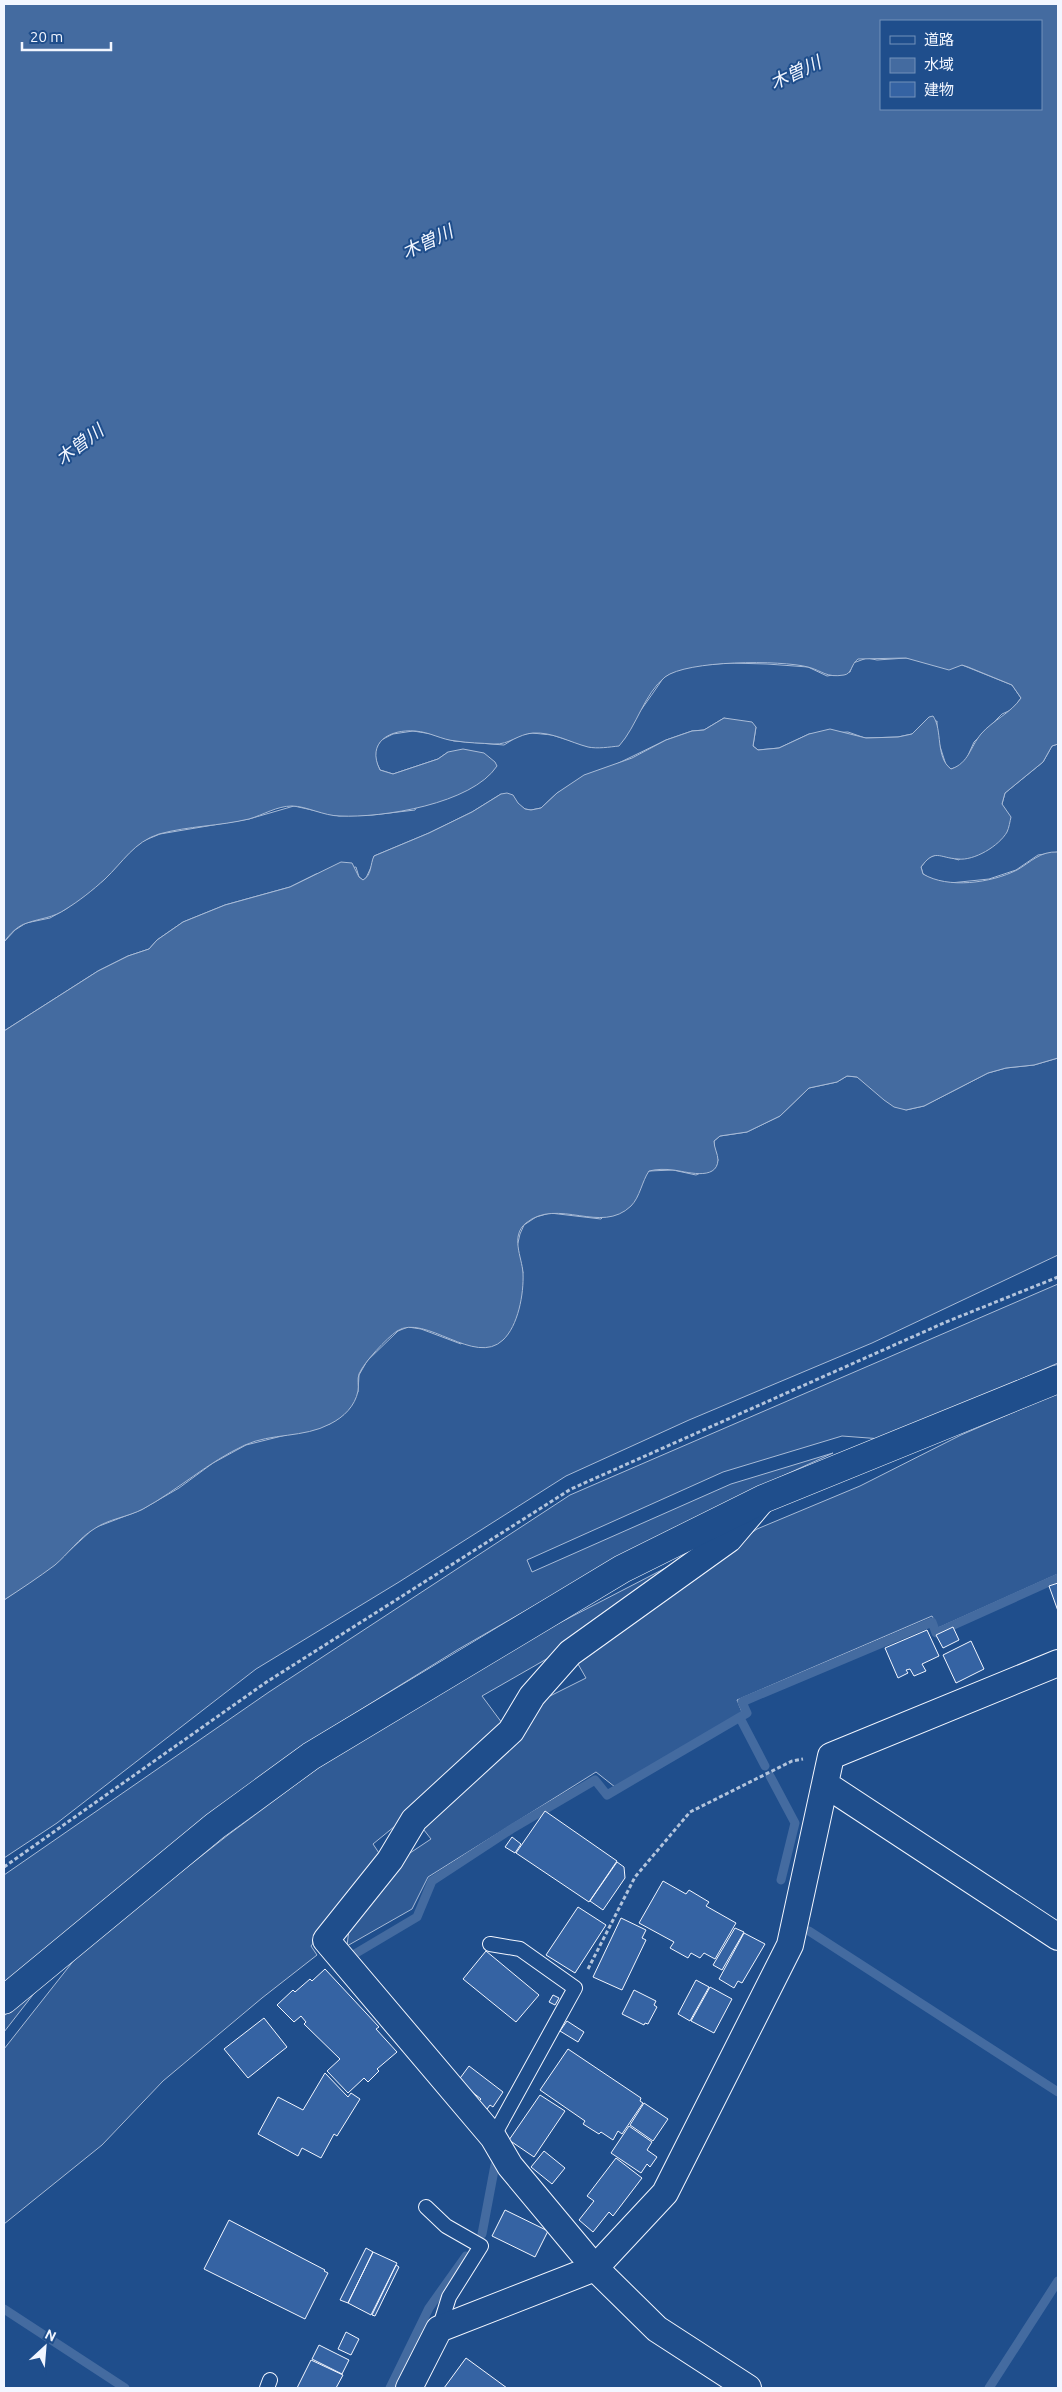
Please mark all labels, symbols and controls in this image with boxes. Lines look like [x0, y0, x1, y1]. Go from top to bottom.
scale bar [22, 20, 111, 52]
legend [880, 20, 1042, 110]
text: 20 m [30, 28, 63, 45]
text: 道路 [924, 31, 954, 48]
water label: 木曽川 [766, 51, 826, 92]
text: 水域 [924, 56, 954, 73]
text: 建物 [924, 81, 954, 98]
water label: 木曽川 [398, 220, 458, 261]
water label: 木曽川 [51, 419, 108, 468]
north arrow [20, 2322, 70, 2372]
text: N [42, 2326, 59, 2345]

